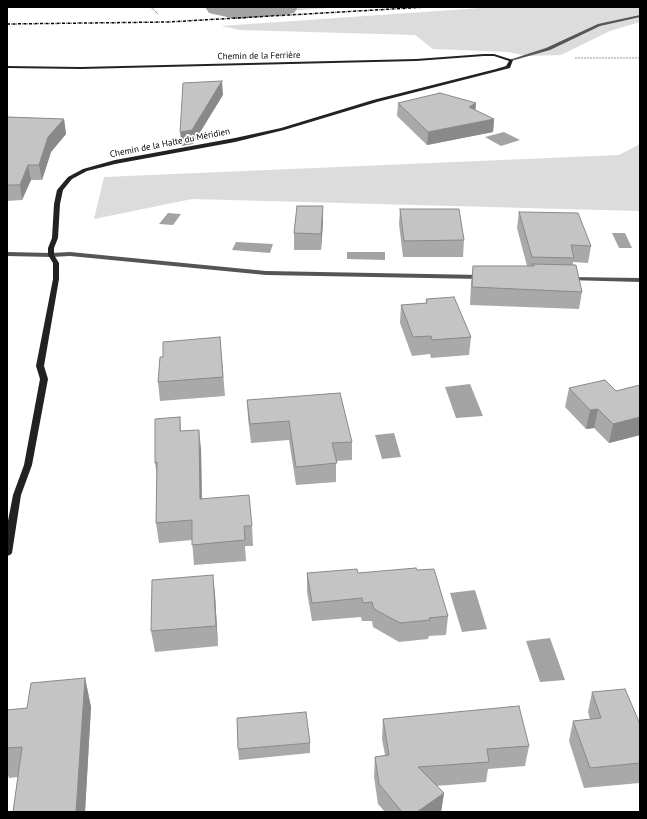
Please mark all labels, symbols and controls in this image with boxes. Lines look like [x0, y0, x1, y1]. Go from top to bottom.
street label: Chemin de la Ferrière [217, 50, 301, 62]
street label: Chemin de la Halte du Méridien [109, 126, 231, 160]

